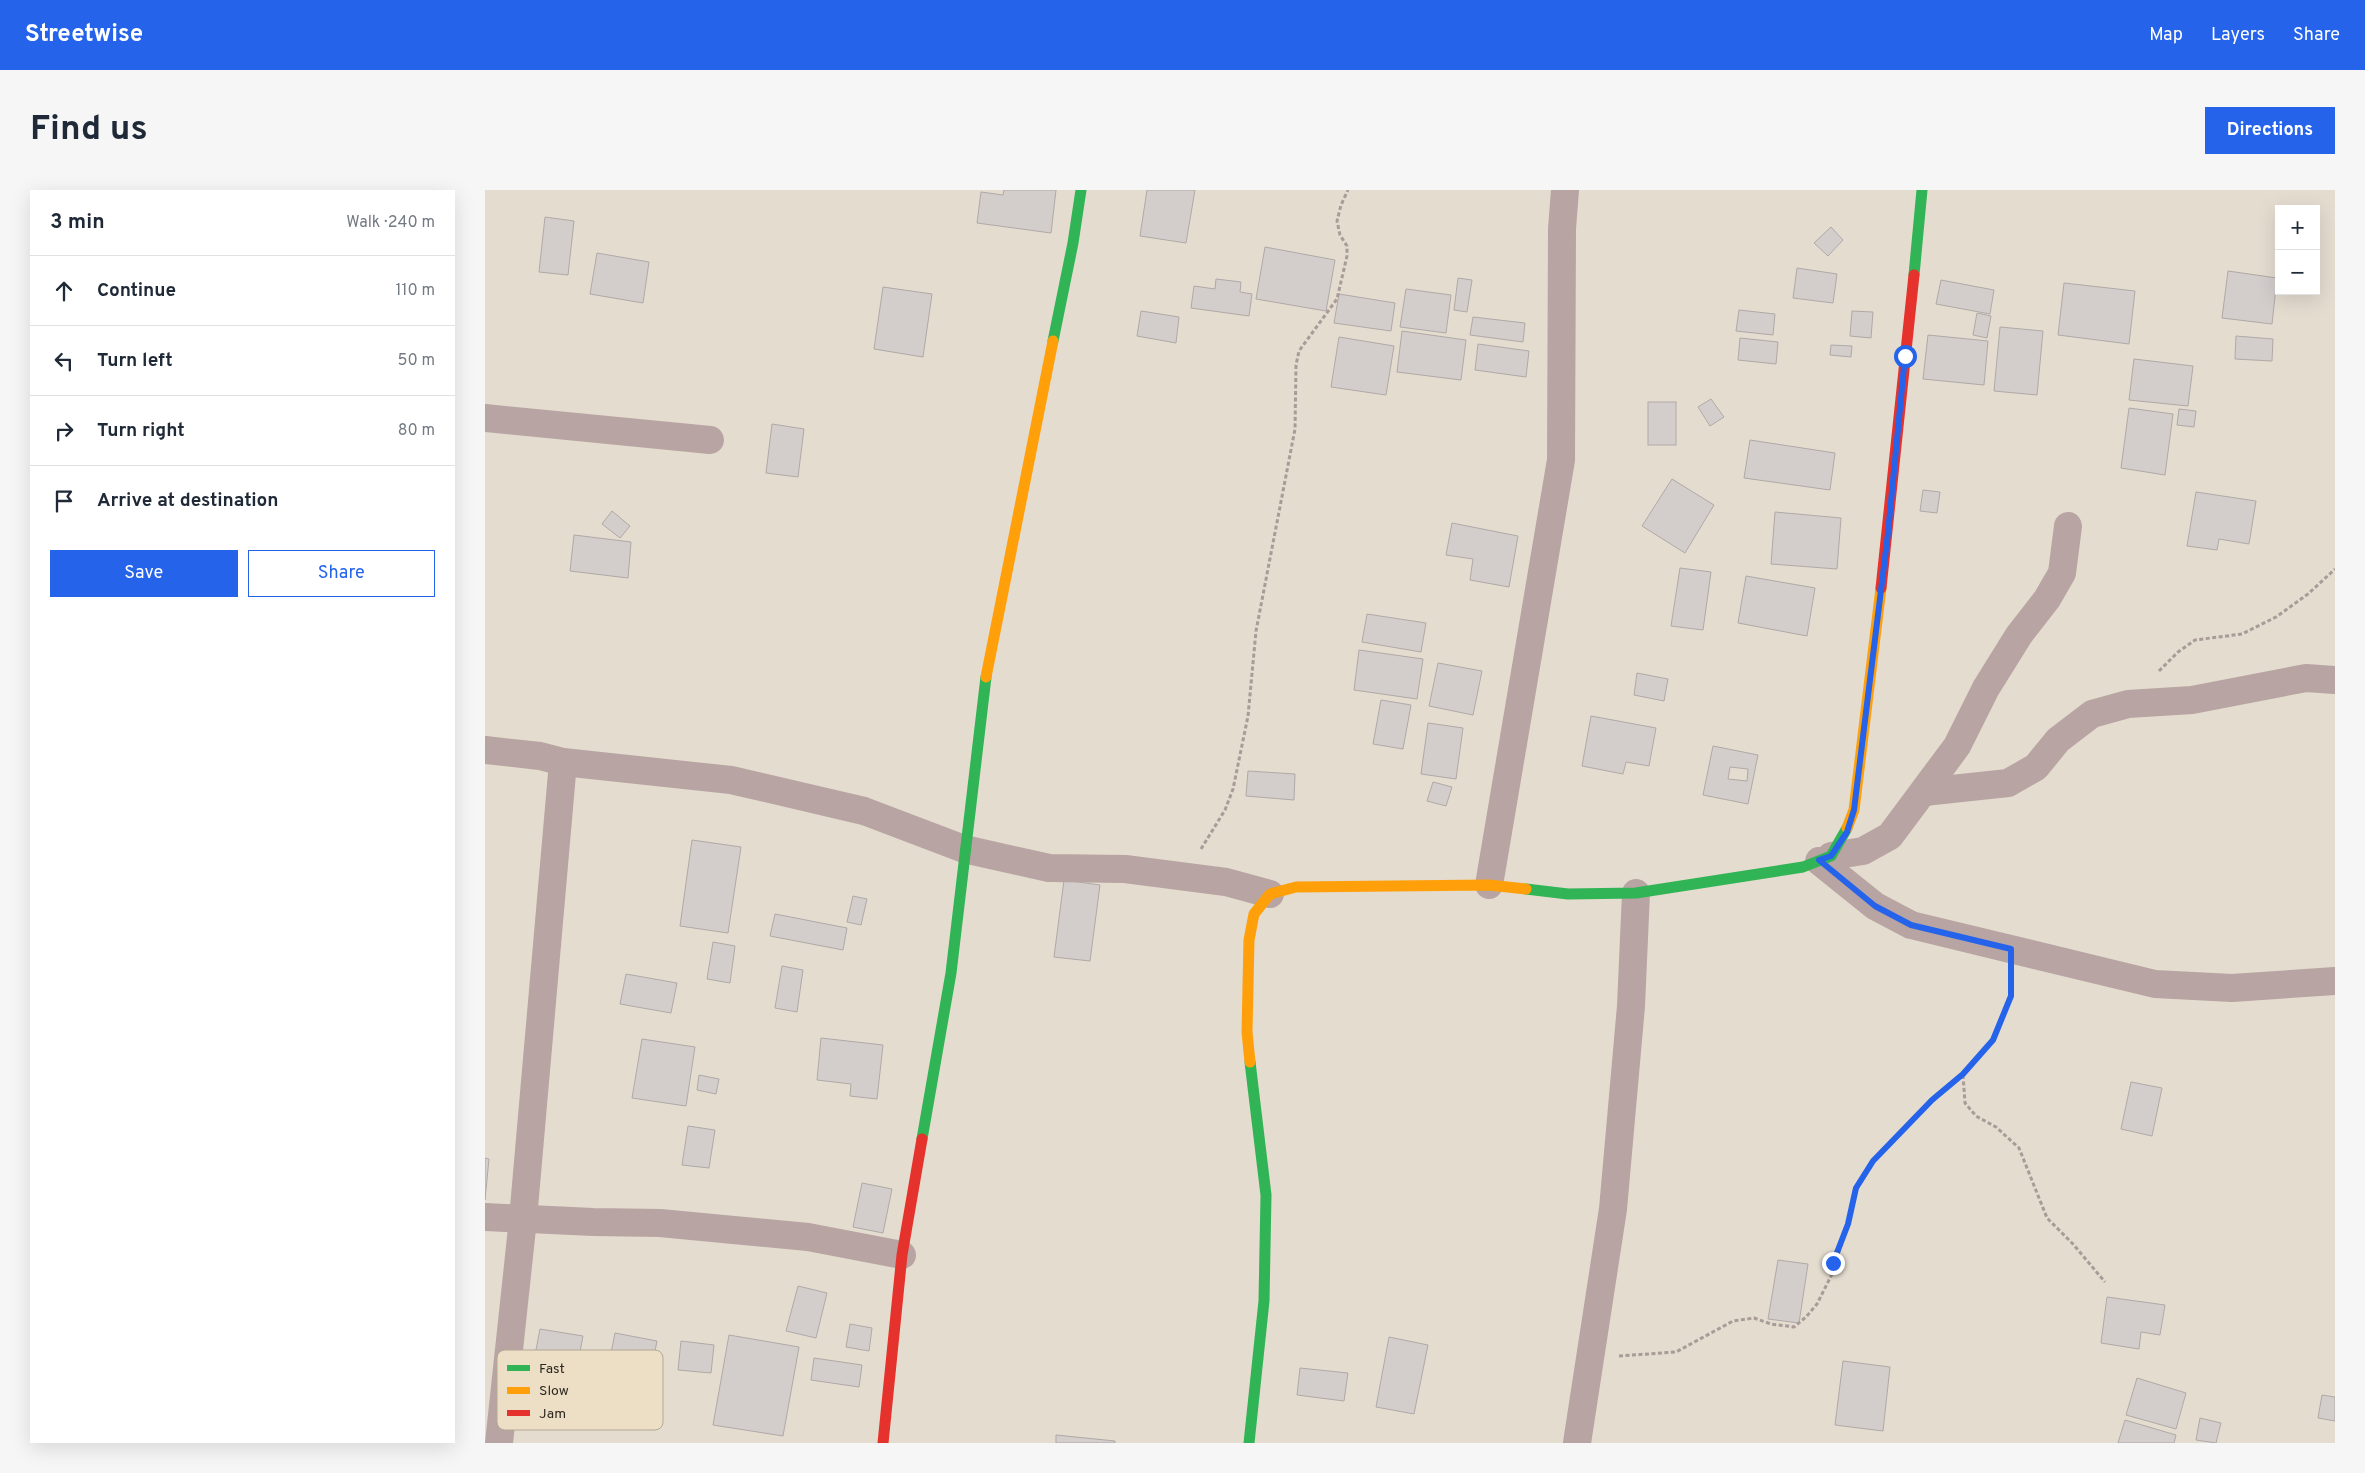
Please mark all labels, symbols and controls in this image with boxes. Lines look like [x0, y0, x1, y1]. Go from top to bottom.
text: Streetwise [25, 20, 143, 50]
text: Map [2149, 24, 2183, 47]
text: Layers [2211, 24, 2265, 47]
text: Share [2293, 24, 2340, 47]
button: Directions [2205, 107, 2335, 154]
text: Find us [30, 108, 148, 152]
map controls [2275, 205, 2320, 295]
button: + [2275, 205, 2320, 250]
text: 3 min [50, 209, 105, 236]
text: Walk · 240 m [346, 213, 435, 233]
button: − [2275, 250, 2320, 295]
icon: ahead [50, 277, 78, 305]
text: Continue [97, 279, 176, 303]
text: 110 m [395, 281, 435, 301]
route start [1894, 345, 1917, 368]
icon: left [50, 347, 78, 375]
text: Turn left [97, 349, 173, 373]
text: 50 m [398, 351, 435, 371]
icon: right [50, 417, 78, 445]
text: Turn right [97, 419, 185, 443]
text: 80 m [398, 421, 435, 441]
icon: arrive [50, 487, 78, 515]
text: Arrive at destination [97, 489, 278, 513]
button: Save [50, 550, 238, 597]
button: Share [248, 550, 435, 597]
route end [1822, 1252, 1845, 1275]
legend [497, 1350, 663, 1430]
text: Fast [539, 1361, 565, 1378]
text: Slow [539, 1383, 569, 1400]
text: Jam [539, 1406, 566, 1423]

